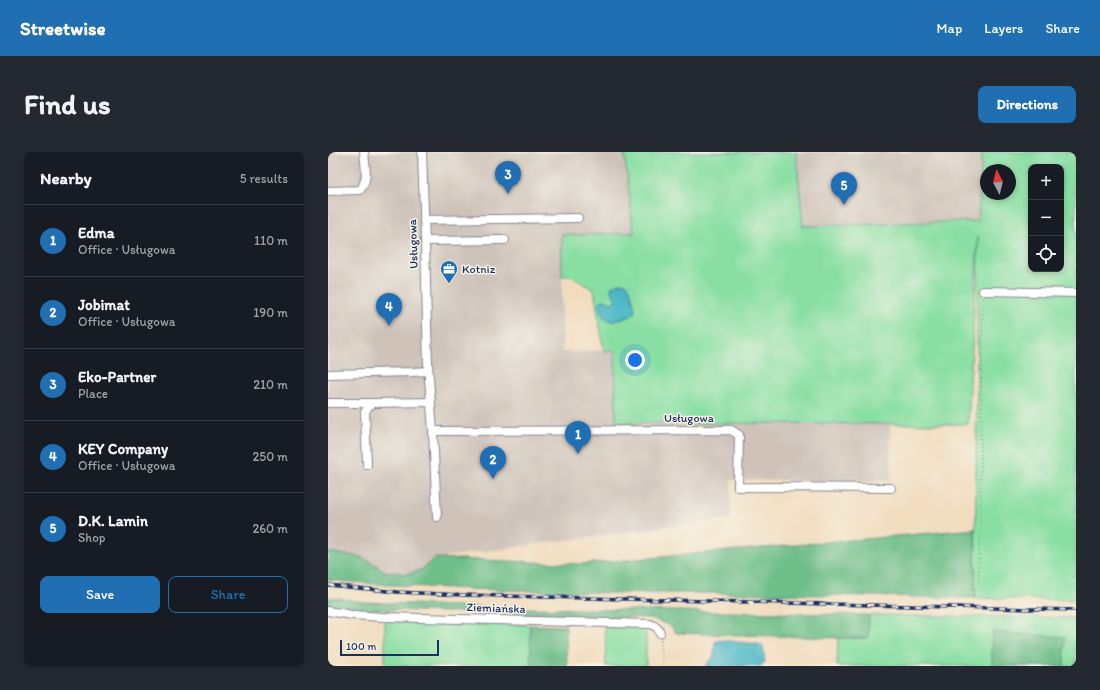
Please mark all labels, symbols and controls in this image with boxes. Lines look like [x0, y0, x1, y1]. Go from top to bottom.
text: Streetwise [20, 17, 106, 40]
text: Map [937, 20, 962, 37]
text: Layers [984, 20, 1023, 37]
text: Share [1045, 20, 1080, 37]
button: Directions [978, 86, 1076, 123]
text: Find us [24, 87, 111, 121]
pin: 3 [495, 161, 521, 194]
north arrow [980, 164, 1016, 200]
map controls [1028, 164, 1064, 272]
button: + [1028, 164, 1064, 200]
text: Nearby [40, 168, 92, 188]
text: 5 results [240, 171, 288, 186]
pin: 5 [831, 172, 857, 205]
button: − [1028, 200, 1064, 236]
street label: Usługowa [405, 218, 421, 269]
text: Edma [78, 224, 114, 242]
text: 1 [50, 233, 56, 248]
text: 110 m [254, 233, 288, 248]
button: locate [1028, 236, 1064, 272]
text: Office · Usługowa [78, 242, 176, 257]
office icon: Kotniz [439, 259, 459, 284]
place label: Kotniz [462, 262, 496, 276]
pin: 4 [376, 293, 402, 326]
text: Jobimat [78, 296, 130, 314]
text: 2 [50, 305, 56, 320]
text: 190 m [253, 305, 288, 320]
text: Office · Usługowa [78, 314, 176, 329]
your location [625, 350, 645, 370]
text: Eko-Partner [78, 368, 156, 386]
text: 3 [49, 377, 57, 392]
text: 210 m [253, 377, 288, 392]
text: Place [78, 386, 108, 401]
street label: Usługowa [664, 411, 715, 425]
pin: 1 [565, 421, 591, 454]
text: KEY Company [78, 440, 168, 458]
pin: 2 [480, 446, 506, 479]
text: 4 [49, 449, 57, 464]
text: 250 m [252, 449, 288, 464]
text: Office · Usługowa [78, 458, 176, 473]
text: D.K. Lamin [78, 512, 148, 530]
text: 5 [50, 521, 56, 536]
text: 260 m [252, 521, 288, 536]
text: Shop [78, 530, 105, 545]
button: Save [40, 576, 160, 613]
button: Share [168, 576, 288, 613]
street label: Ziemiańska [466, 600, 526, 616]
scale bar [340, 638, 439, 657]
text: 100 m [346, 640, 376, 653]

